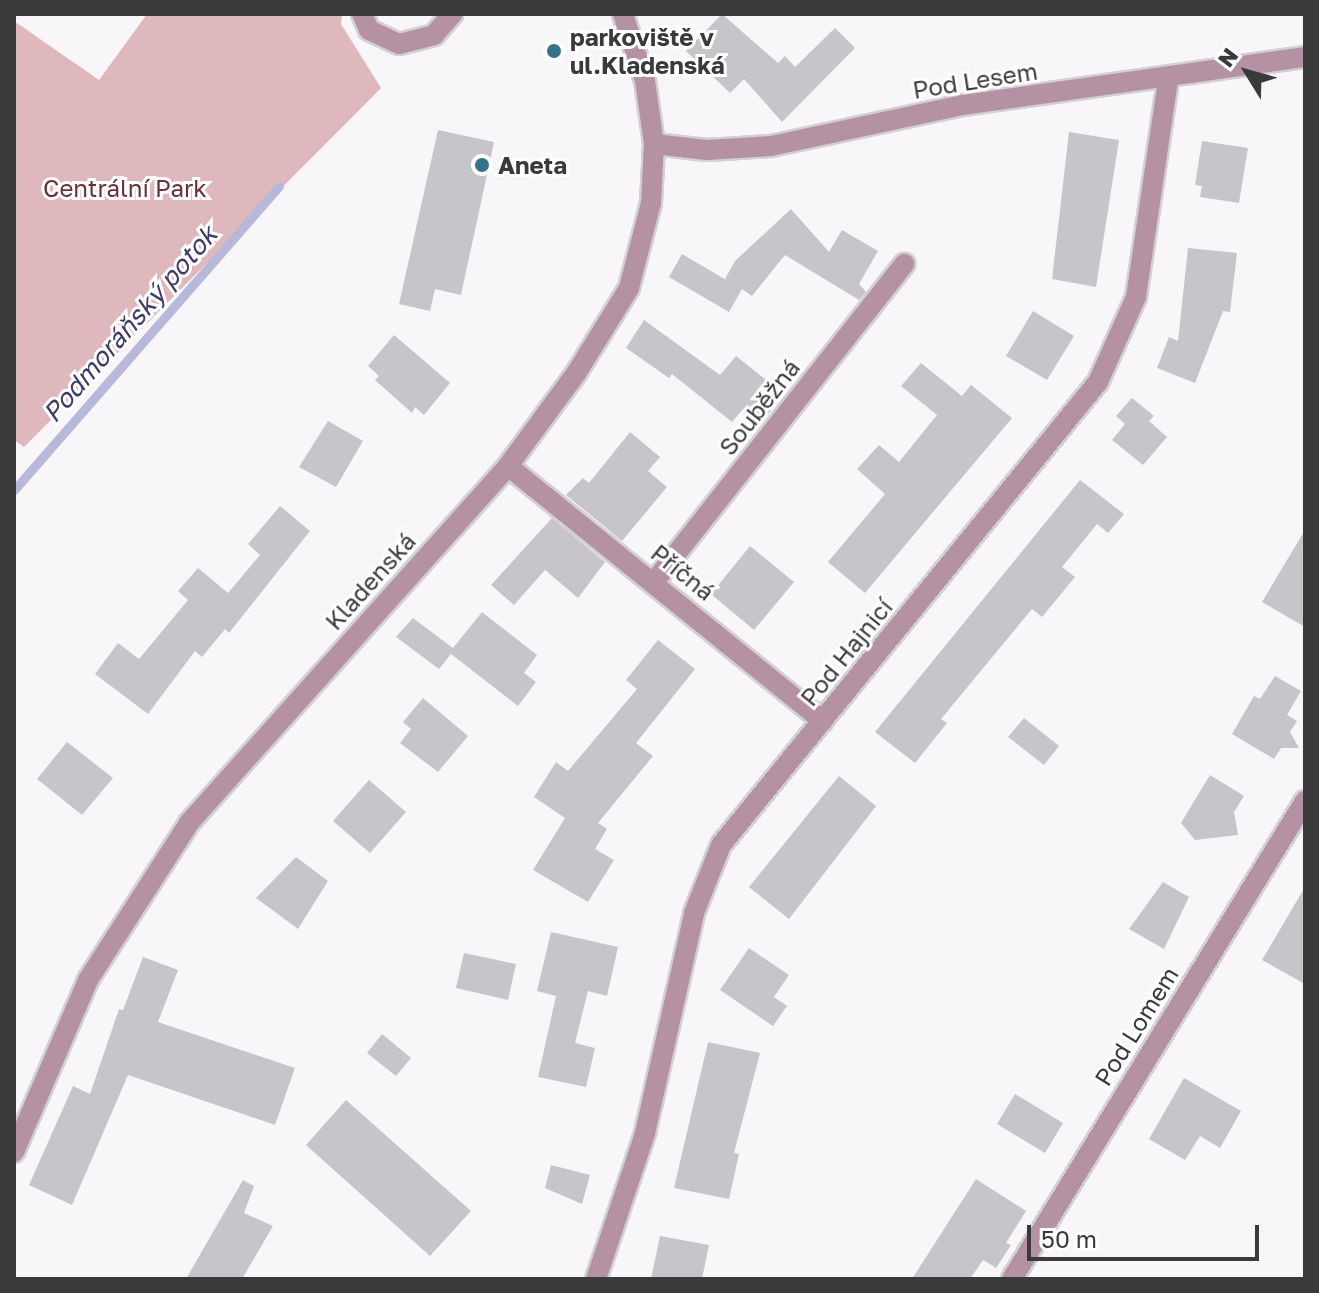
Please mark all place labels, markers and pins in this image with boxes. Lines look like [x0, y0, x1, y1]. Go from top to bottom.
place label: parkoviště v ul.Kladenská [570, 23, 725, 79]
marker: parkoviště v ul.Kladenská [545, 42, 563, 60]
place label: Aneta [498, 151, 567, 179]
marker: Aneta [473, 156, 491, 174]

